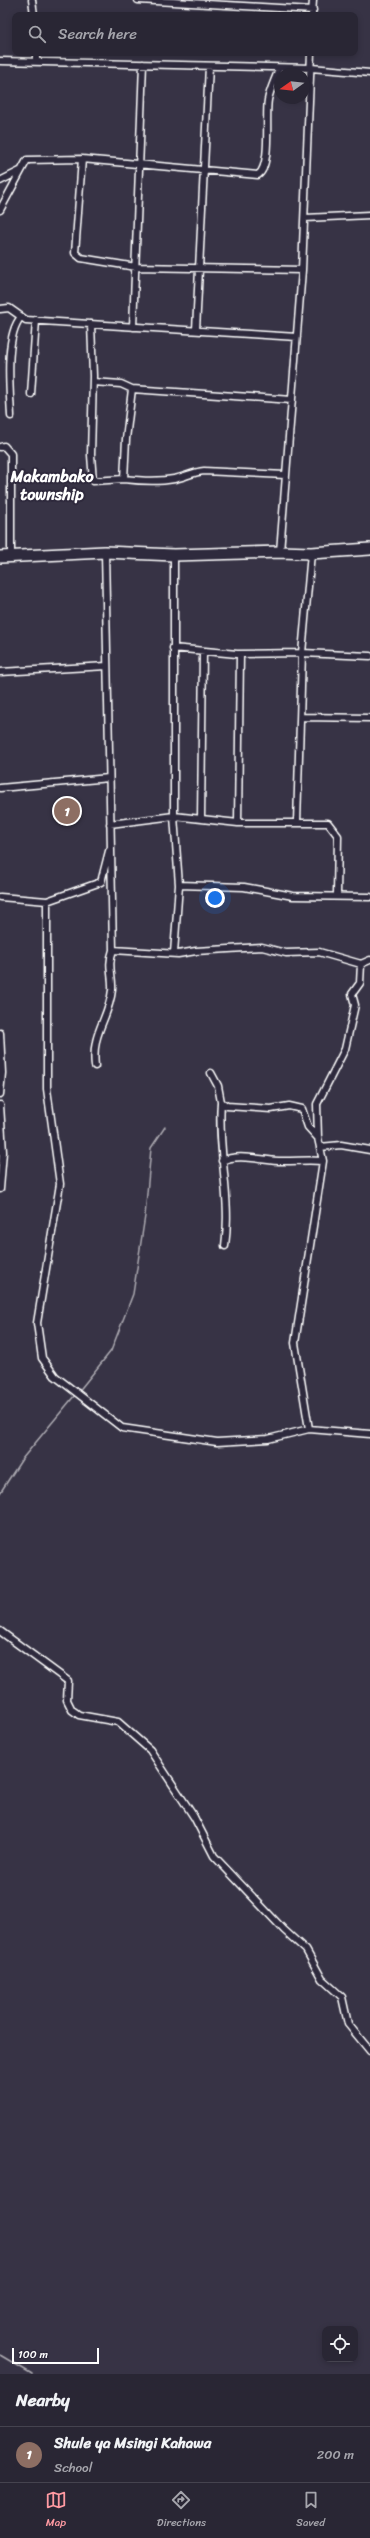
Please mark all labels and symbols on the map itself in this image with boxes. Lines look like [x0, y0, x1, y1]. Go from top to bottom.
north arrow [274, 68, 310, 104]
district label: Makambako township [9, 462, 94, 509]
pin: 1 [54, 796, 80, 826]
your location [205, 888, 225, 908]
scale bar [12, 2346, 99, 2365]

